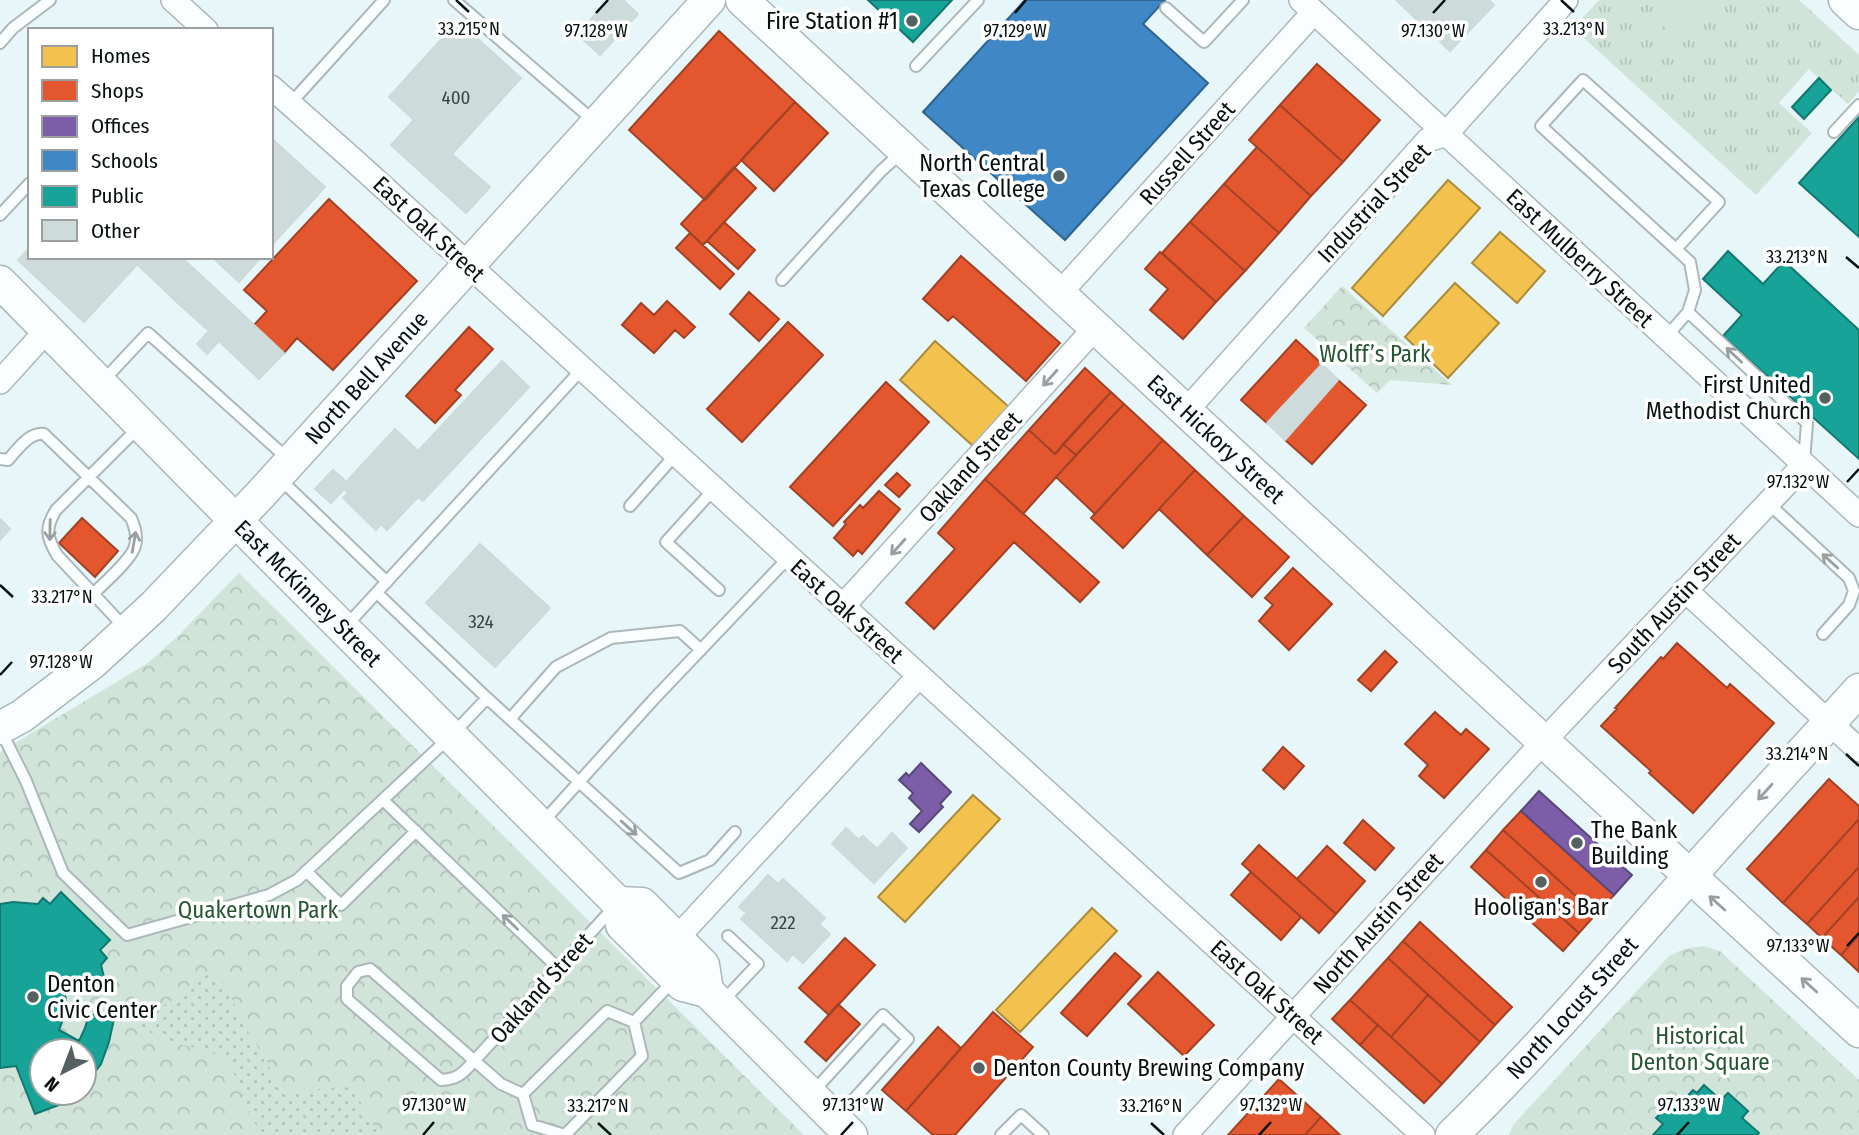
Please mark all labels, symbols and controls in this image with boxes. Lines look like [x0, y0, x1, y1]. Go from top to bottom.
place label: Fire Station #1 [766, 7, 898, 35]
marker: Fire Station #1 [904, 13, 920, 29]
text: 33.215°N [438, 18, 500, 40]
text: 33.213°N [1543, 18, 1605, 40]
text: 97.128°W [564, 20, 628, 42]
text: 97.129°W [983, 20, 1047, 42]
text: 97.130°W [1401, 20, 1466, 42]
legend [28, 28, 273, 259]
text: Homes [91, 43, 150, 69]
text: Shops [91, 78, 144, 104]
house number: 400 [442, 86, 471, 109]
street label: Russell Street [1133, 95, 1241, 210]
text: Offices [91, 113, 150, 139]
street label: Industrial Street [1312, 137, 1437, 268]
text: Schools [91, 148, 158, 174]
place label: North Central Texas College [919, 149, 1045, 203]
marker: North Central Texas College [1051, 168, 1067, 184]
street label: East Oak Street [367, 170, 491, 288]
text: Public [91, 183, 143, 209]
street label: East Mulberry Street [1501, 183, 1660, 334]
text: Other [91, 218, 140, 244]
text: 33.213°N [1766, 246, 1828, 268]
street label: North Bell Avenue [299, 305, 434, 450]
park label: Wolff’s Park [1319, 340, 1431, 368]
one-way arrow [1725, 347, 1743, 363]
one-way arrow [1042, 369, 1058, 387]
street label: East Hickory Street [1142, 369, 1291, 510]
place label: First United Methodist Church [1646, 371, 1811, 425]
marker: First United Methodist Church [1817, 390, 1833, 406]
street label: Oakland Street [913, 405, 1028, 528]
text: 97.132°W [1767, 471, 1830, 493]
street label: East McKinney Street [229, 514, 388, 673]
one-way arrow [44, 519, 57, 542]
street label: South Austin Street [1602, 527, 1747, 679]
one-way arrow [128, 532, 141, 554]
one-way arrow [890, 538, 906, 556]
street label: East Oak Street [785, 553, 910, 669]
one-way arrow [1821, 553, 1839, 569]
text: 33.217°N [31, 586, 93, 608]
house number: 324 [468, 610, 494, 633]
text: 97.128°W [29, 651, 93, 673]
text: 33.214°N [1766, 743, 1828, 765]
one-way arrow [1757, 783, 1773, 801]
place label: The Bank Building [1591, 816, 1678, 870]
one-way arrow [620, 820, 638, 836]
marker: The Bank Building [1569, 835, 1585, 851]
street label: North Austin Street [1307, 846, 1449, 999]
marker: Hooligan's Bar [1533, 874, 1549, 890]
place label: Hooligan's Bar [1473, 893, 1609, 921]
one-way arrow [1709, 895, 1727, 911]
park label: Quakertown Park [178, 896, 338, 924]
house number: 222 [770, 911, 796, 934]
one-way arrow [502, 913, 519, 930]
street label: Oakland Street [484, 926, 599, 1049]
street label: North Locust Street [1501, 931, 1644, 1085]
street label: East Oak Street [1205, 934, 1330, 1050]
text: 97.133°W [1767, 935, 1830, 957]
place label: Denton Civic Center [47, 970, 157, 1024]
one-way arrow [1801, 977, 1818, 994]
marker: Denton Civic Center [25, 989, 41, 1005]
park label: Historical Denton Square [1630, 1022, 1770, 1076]
north arrow [28, 1037, 98, 1107]
place label: Denton County Brewing Company [993, 1054, 1305, 1082]
marker: Denton County Brewing Company [971, 1060, 987, 1076]
text: N [40, 1072, 64, 1097]
text: 97.130°W [402, 1094, 467, 1116]
text: 97.131°W [822, 1094, 884, 1116]
text: 97.132°W [1240, 1094, 1303, 1116]
text: 97.133°W [1658, 1094, 1721, 1116]
text: 33.217°N [567, 1095, 629, 1117]
text: 33.216°N [1120, 1095, 1182, 1117]

